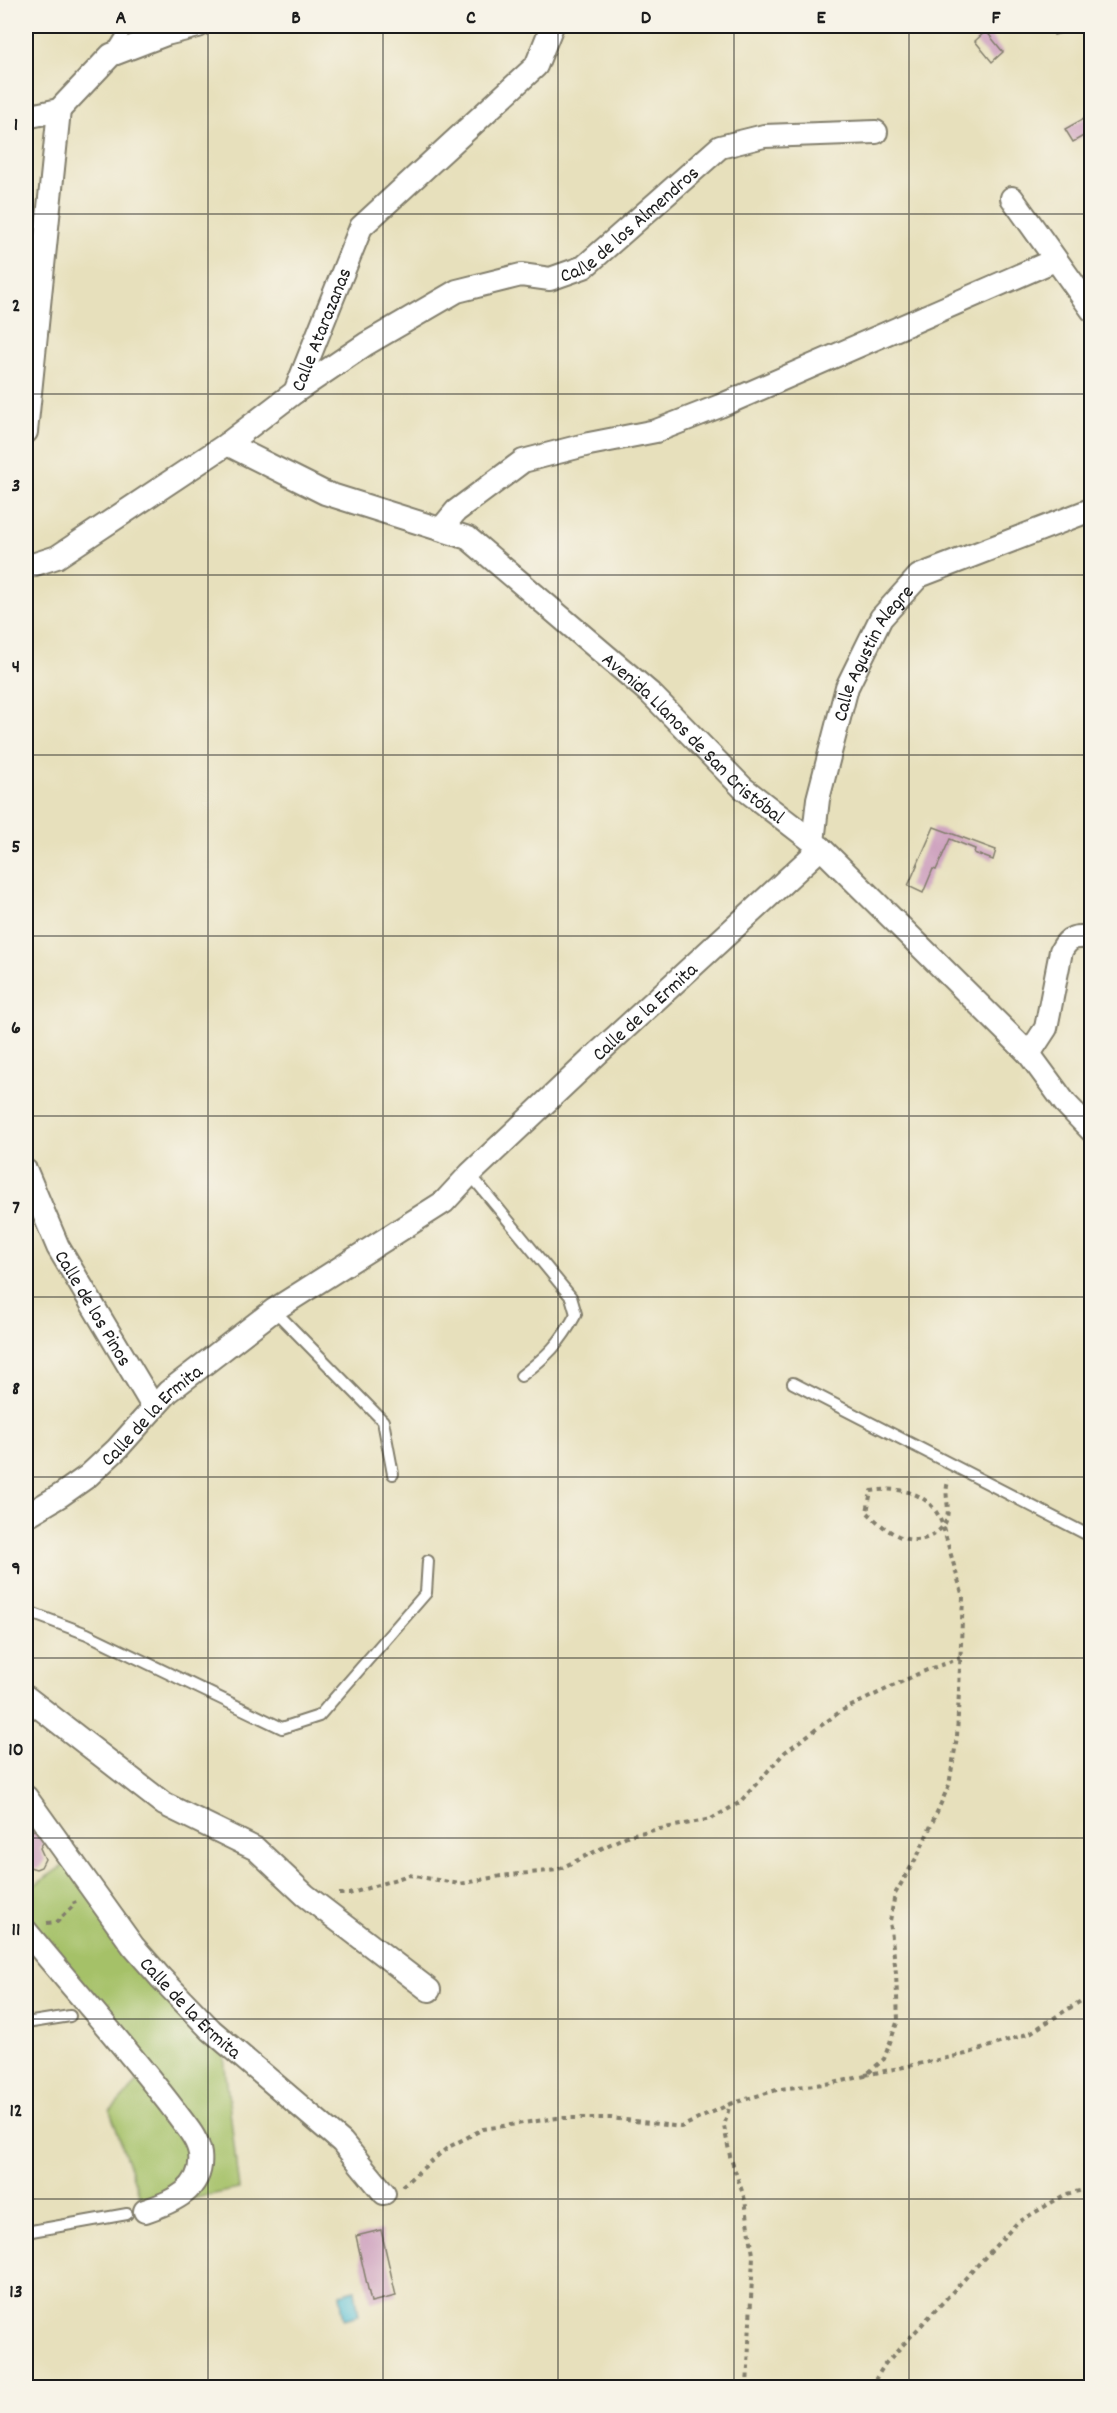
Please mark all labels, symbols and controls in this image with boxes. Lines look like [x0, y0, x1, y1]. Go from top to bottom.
text: A [116, 5, 127, 33]
text: B [291, 5, 301, 33]
text: C [466, 5, 476, 33]
text: D [641, 5, 652, 33]
text: E [816, 5, 826, 33]
text: F [992, 5, 1002, 33]
text: 1 [14, 112, 18, 140]
street label: Calle de los Almendros [557, 161, 706, 291]
street label: Calle Atarazanas [286, 264, 360, 396]
text: 2 [12, 293, 20, 321]
text: 3 [12, 473, 20, 501]
street label: Calle Agustin Alegre [828, 580, 922, 725]
street label: Avenida Llanos de San Cristóbal [595, 647, 790, 832]
text: 4 [12, 654, 20, 682]
text: 5 [11, 834, 21, 862]
street label: Calle de la Ermita [587, 957, 705, 1069]
text: 6 [11, 1015, 21, 1043]
text: 7 [12, 1195, 20, 1223]
street label: Calle de los Pinos [46, 1246, 137, 1373]
street label: Calle de la Ermita [96, 1359, 210, 1474]
text: 8 [12, 1376, 20, 1404]
text: 9 [11, 1556, 21, 1584]
text: 10 [8, 1737, 24, 1765]
text: 11 [12, 1917, 20, 1945]
street label: Calle de la Ermita [132, 1952, 247, 2067]
text: 12 [9, 2098, 23, 2126]
text: 13 [9, 2279, 23, 2307]

